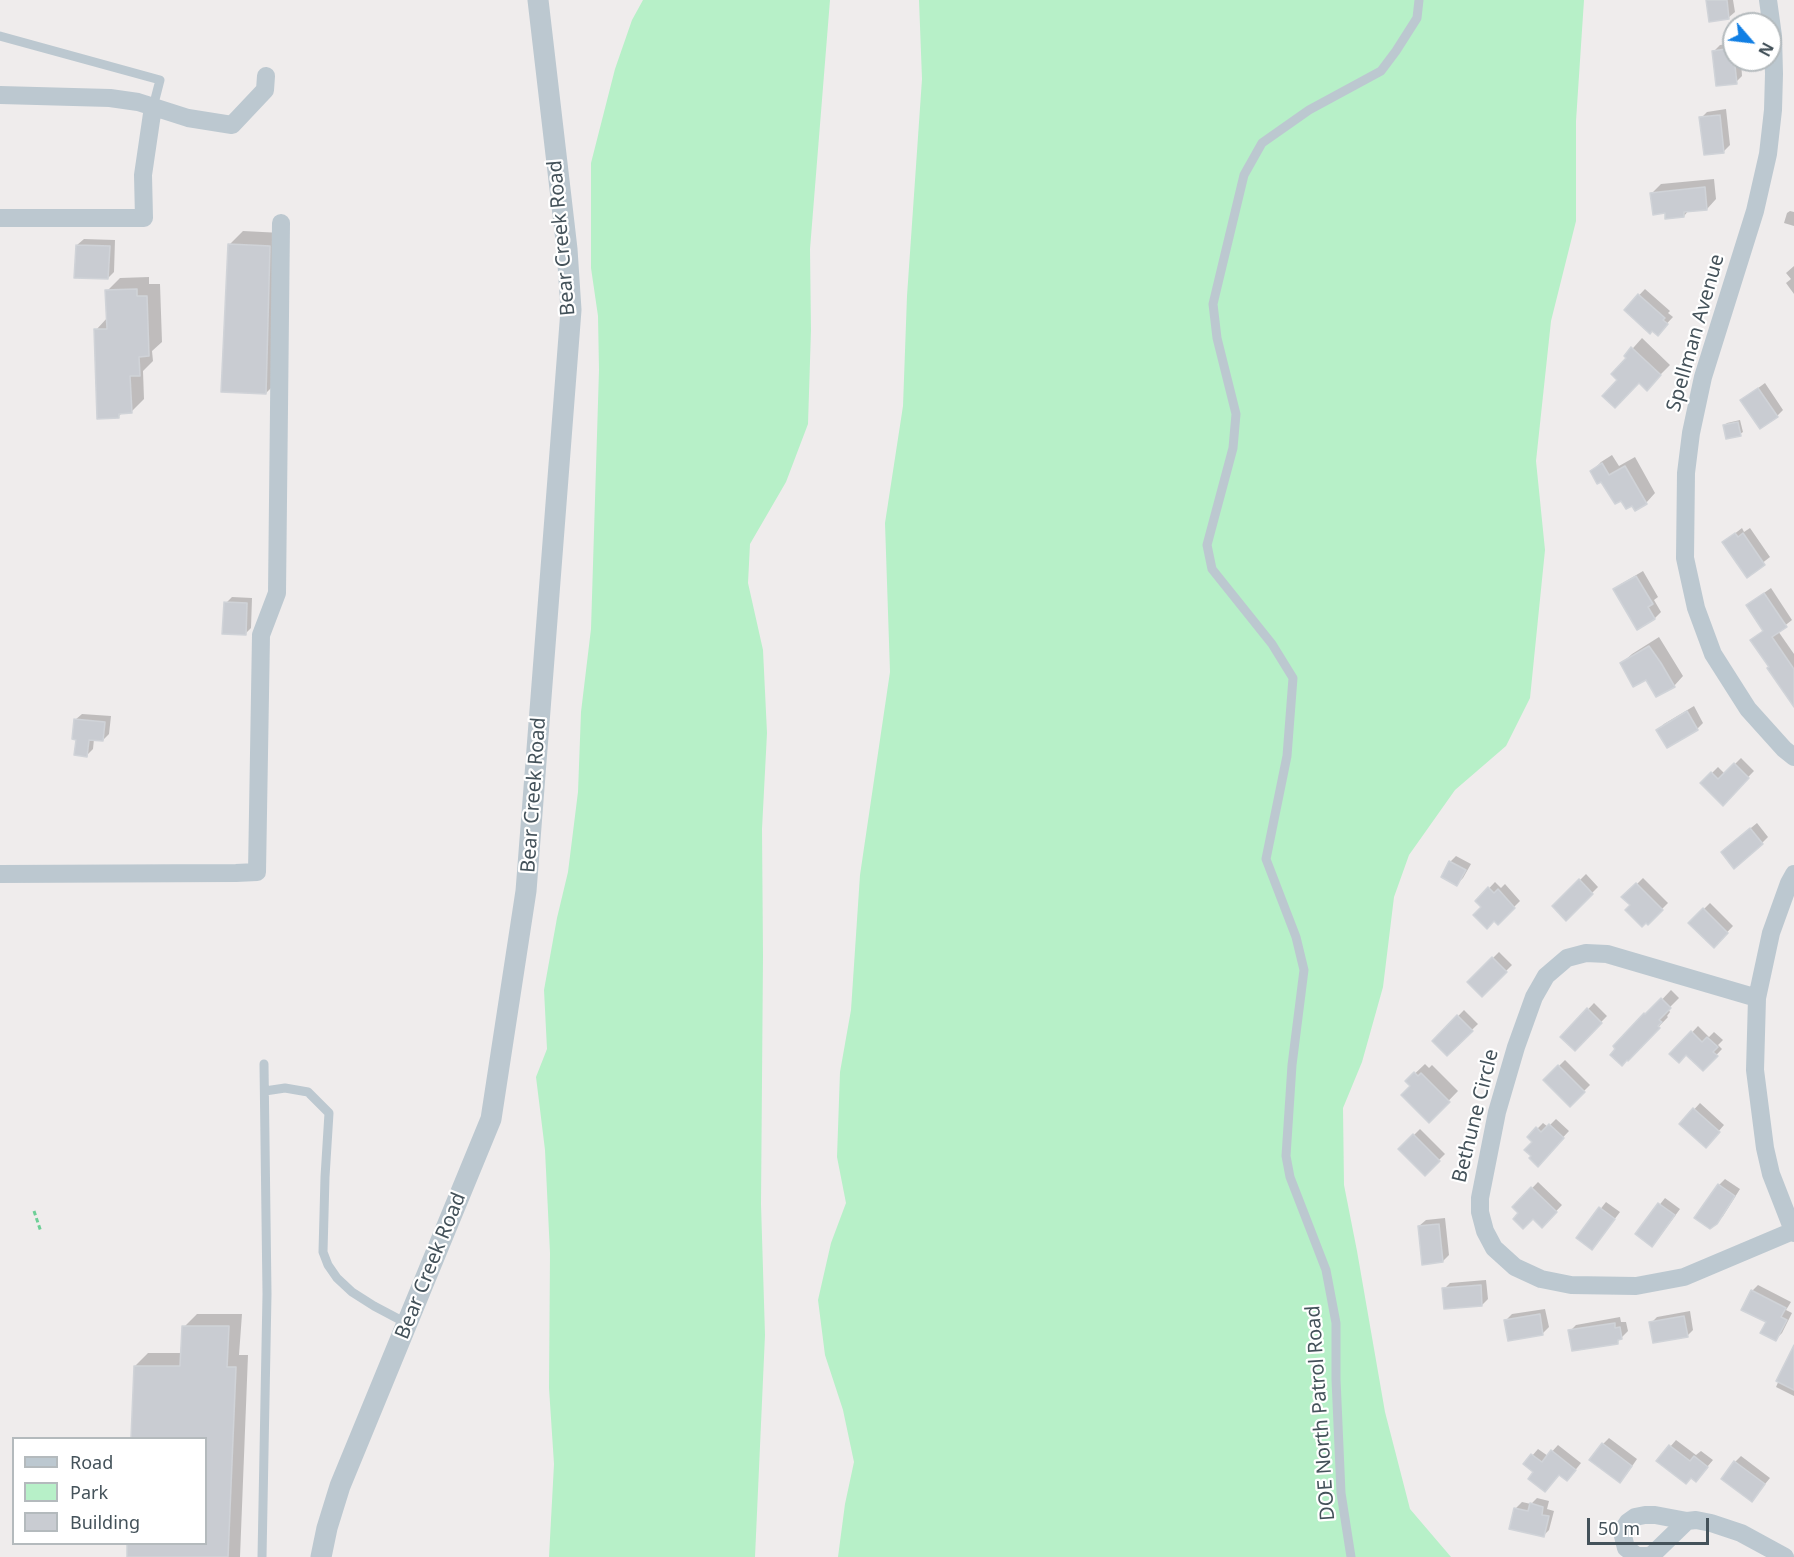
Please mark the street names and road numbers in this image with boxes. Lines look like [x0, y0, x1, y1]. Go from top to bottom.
street label: Bear Creek Road [543, 159, 581, 317]
street label: Spellman Avenue [1662, 252, 1730, 414]
street label: Bear Creek Road [517, 716, 551, 874]
street label: Bethune Circle [1448, 1047, 1504, 1185]
street label: Bear Creek Road [391, 1189, 471, 1343]
street label: DOE North Patrol Road [1302, 1305, 1340, 1521]

